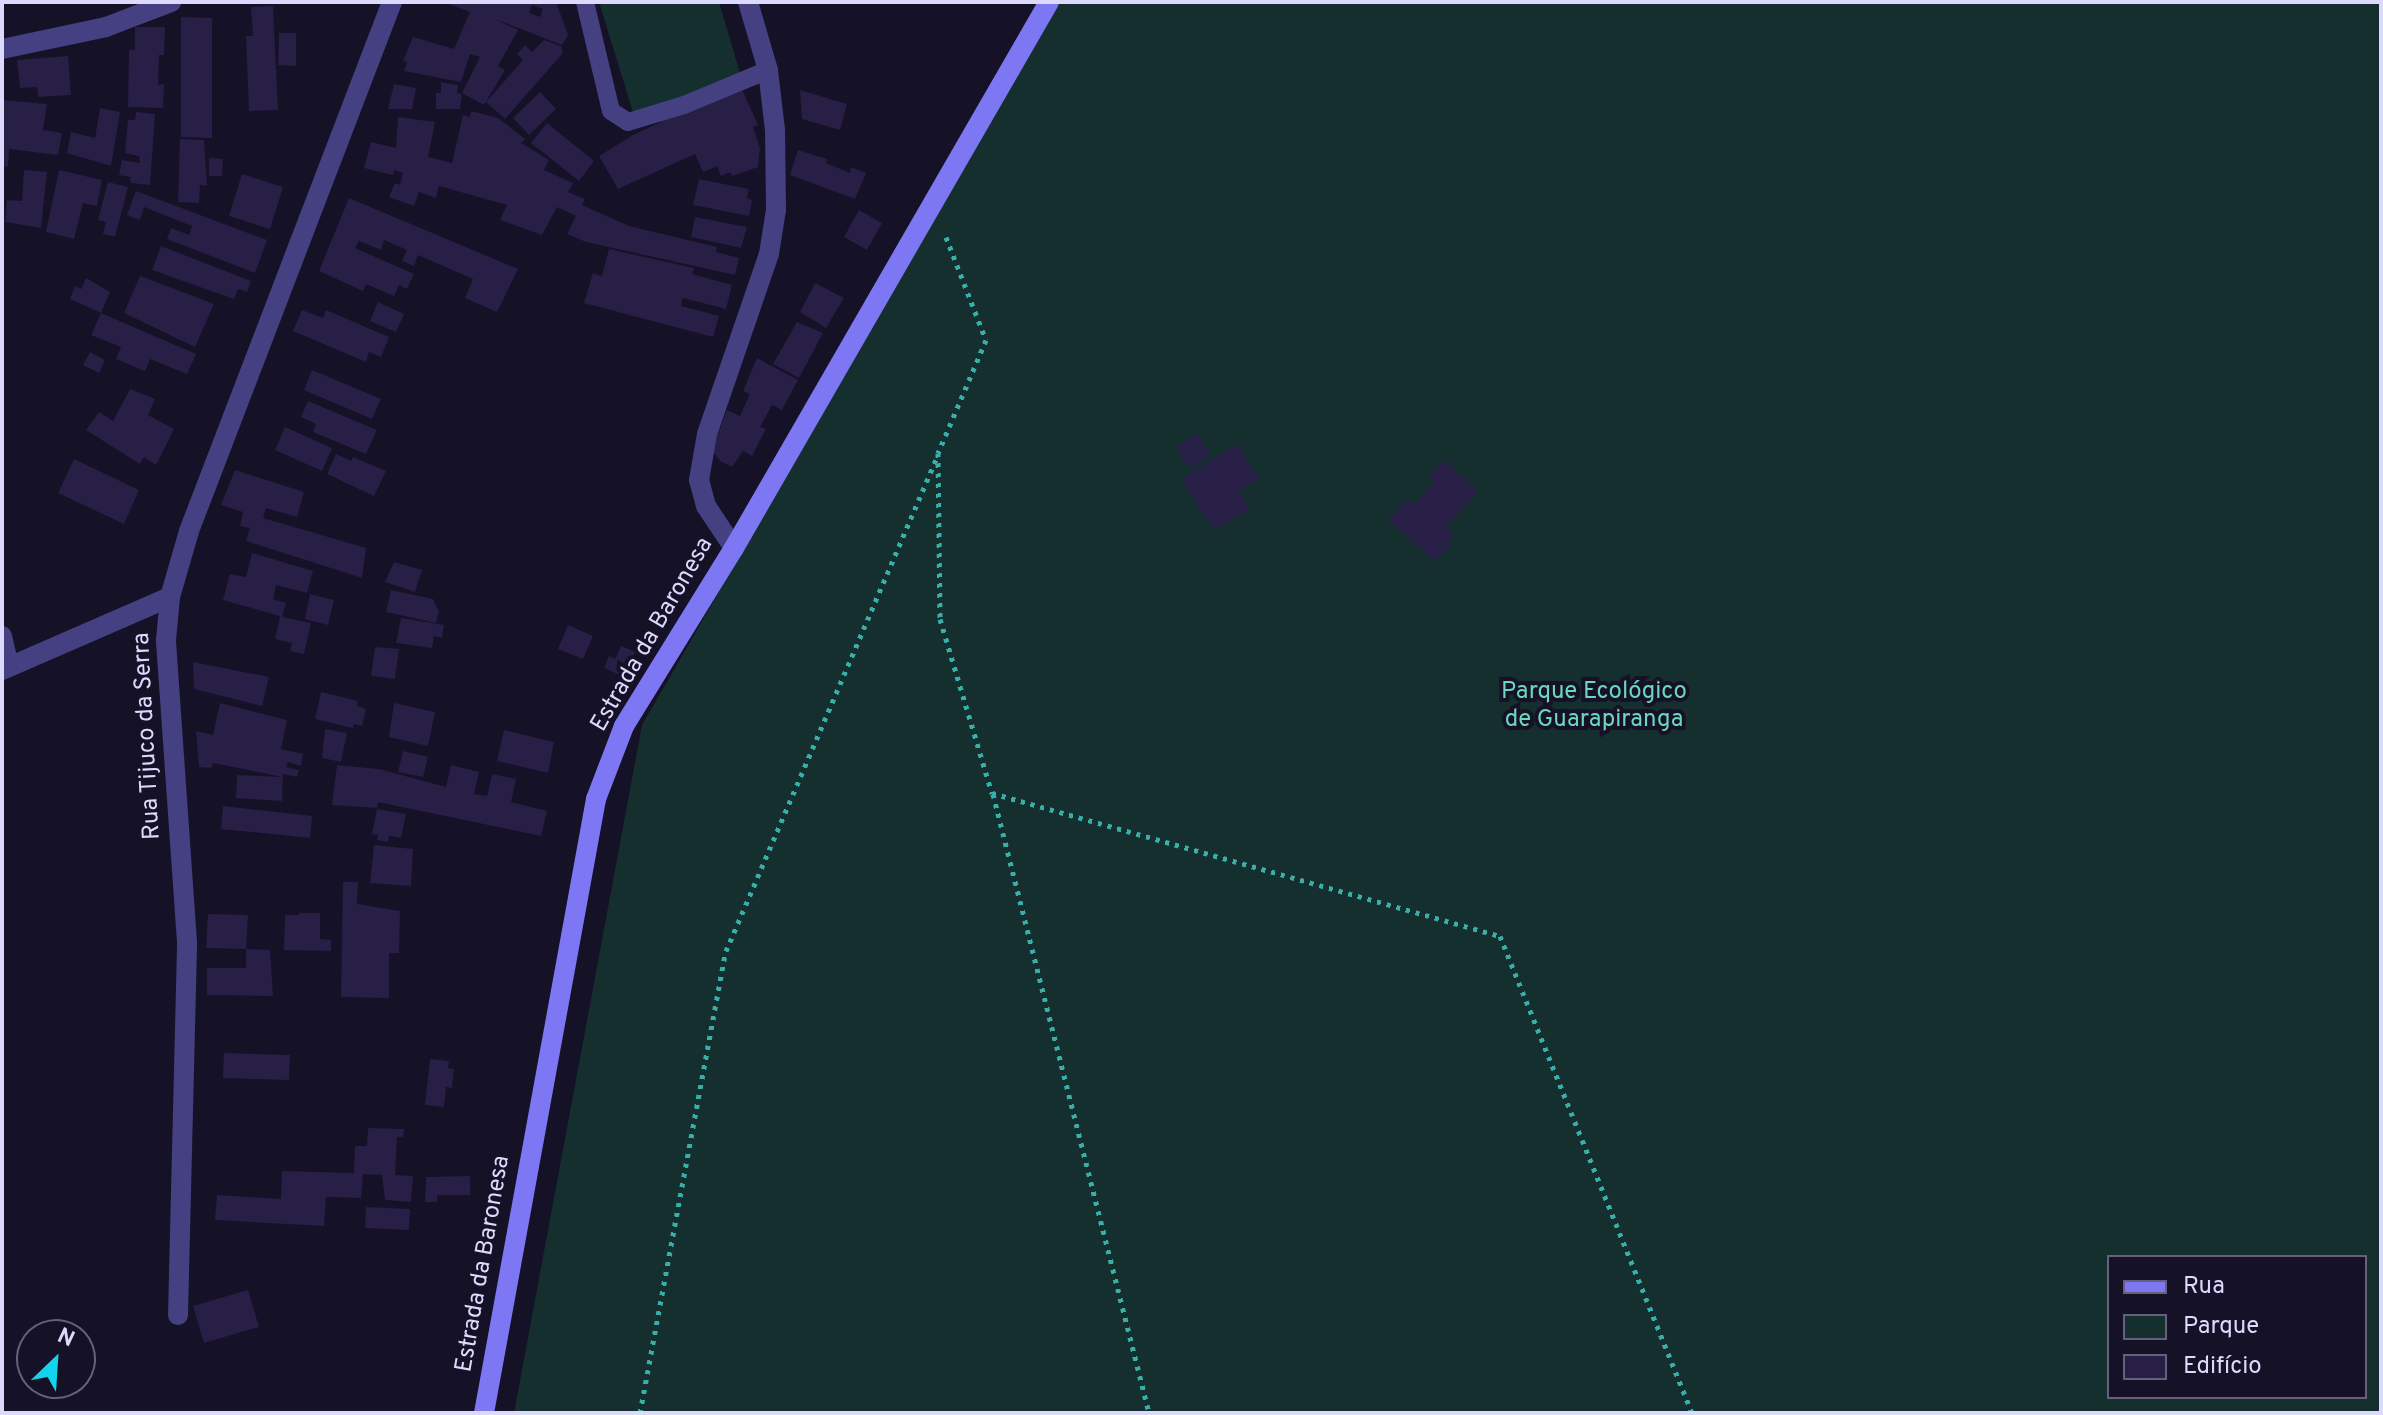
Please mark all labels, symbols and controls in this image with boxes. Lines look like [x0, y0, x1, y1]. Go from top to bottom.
street label: Estrada da Baronesa [586, 533, 720, 737]
street label: Rua Tijuco da Serra [128, 631, 168, 841]
park label: Parque Ecológico de Guarapiranga [1501, 679, 1687, 735]
street label: Estrada da Baronesa [451, 1153, 517, 1375]
legend [2107, 1255, 2367, 1399]
text: Rua [2183, 1272, 2225, 1302]
text: Parque [2183, 1312, 2259, 1342]
north arrow [16, 1319, 96, 1399]
text: N [53, 1323, 78, 1354]
text: Edifício [2183, 1352, 2262, 1382]

